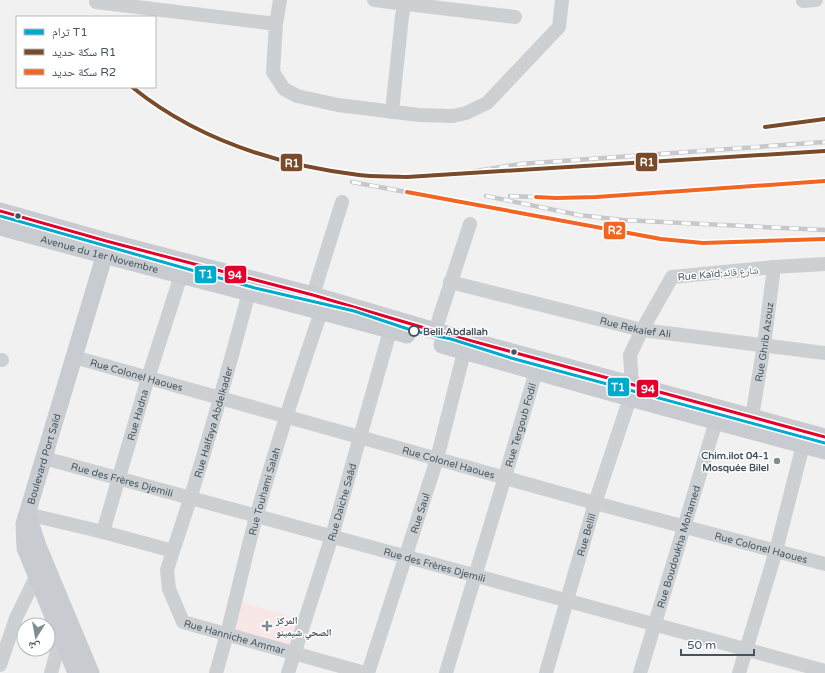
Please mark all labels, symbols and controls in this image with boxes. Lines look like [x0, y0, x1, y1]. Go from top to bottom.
legend [16, 16, 156, 88]
text: ترام T1 [52, 25, 88, 40]
text: سكة حديد R1 [52, 45, 116, 59]
text: سكة حديد R2 [52, 65, 116, 79]
line badge: R1 [635, 152, 658, 172]
line badge: R1 [280, 153, 303, 172]
text: R1 [640, 156, 654, 169]
text: R1 [285, 157, 299, 170]
unlabelled marker [13, 211, 23, 221]
line badge: R2 [603, 221, 626, 240]
text: R2 [608, 224, 622, 237]
street label: Avenue du 1er Novembre [39, 233, 160, 276]
street label: Rue Kaïd;شارع قائد [677, 264, 759, 284]
line badge: T1 [194, 265, 217, 284]
line badge: 94 [224, 265, 247, 284]
text: T1 [198, 268, 213, 281]
text: 94 [228, 269, 242, 282]
street label: Rue Ghrib Azouz [753, 302, 776, 383]
street label: Rue Rekaïef Ali [599, 315, 672, 341]
marker: Belil Abdallah [408, 325, 420, 337]
place label: Belil Abdallah [423, 326, 488, 338]
unlabelled marker [509, 347, 519, 357]
street label: Rue Colonel Haoues [89, 357, 184, 394]
street label: Rue Halfaya Abdelkader [192, 365, 236, 479]
line badge: T1 [607, 377, 630, 397]
line badge: 94 [636, 379, 659, 398]
text: T1 [610, 381, 625, 394]
street label: Rue Tergoub Fodil [503, 382, 539, 469]
text: 94 [641, 383, 655, 396]
street label: Rue Hadna [125, 388, 151, 442]
street label: Boulevard Port Saïd [25, 412, 64, 506]
street label: Rue Colonel Haoues [401, 444, 496, 482]
street label: Rue Touhami Salah [246, 446, 283, 537]
place label: Chim.ilot 04-1 Mosquée Bilel [701, 450, 769, 474]
marker: Chim.ilot 04-1 Mosquée Bilel [772, 456, 782, 466]
street label: Rue des Frères Djemili [70, 461, 174, 500]
street label: Rue Daiche Saâd [326, 462, 359, 543]
street label: Rue Boudoukha Mohamed [655, 484, 703, 610]
street label: Rue Saul [408, 492, 433, 535]
street label: Rue Bellil [575, 512, 599, 558]
street label: Rue Colonel Haoues [713, 530, 809, 566]
street label: Rue des Frères Djemili [382, 546, 487, 585]
place label: المركز الصحي شيمينو [275, 615, 332, 640]
north arrow [16, 617, 56, 657]
street label: Rue Hanniche Ammar [182, 618, 286, 657]
marker: المركز الصحي شيمينو [261, 620, 273, 632]
scale bar [681, 631, 754, 657]
text: ش [27, 638, 41, 654]
text: 50 m [687, 638, 716, 652]

